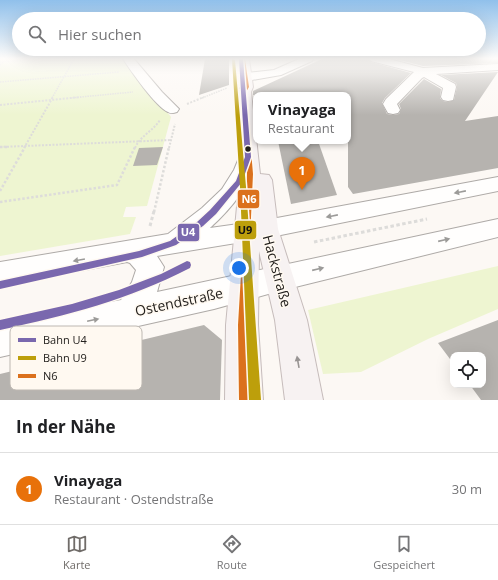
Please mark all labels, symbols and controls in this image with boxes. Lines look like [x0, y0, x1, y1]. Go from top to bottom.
search box [12, 12, 486, 56]
icon: search [26, 23, 48, 45]
text: Hier suchen [58, 24, 142, 44]
popup [253, 92, 351, 144]
text: Vinayaga [268, 99, 336, 119]
text: Restaurant [268, 119, 334, 137]
unlabelled marker [243, 144, 253, 154]
pin: 1 [289, 157, 315, 190]
line badge: N6 [237, 189, 260, 209]
one-way arrow [454, 189, 466, 195]
text: N6 [241, 191, 257, 206]
one-way arrow [326, 213, 338, 219]
line badge: U9 [234, 220, 257, 240]
text: U9 [238, 222, 252, 237]
line badge: U4 [177, 223, 200, 242]
text: U4 [181, 224, 196, 239]
street label: Hackstraße [259, 233, 296, 309]
one-way arrow [438, 237, 450, 243]
one-way arrow [73, 257, 85, 263]
your location [229, 258, 249, 278]
one-way arrow [311, 266, 324, 272]
street label: Ostendstraße [133, 283, 225, 320]
one-way arrow [87, 317, 99, 323]
legend [10, 326, 142, 390]
text: Bahn U4 [43, 332, 88, 347]
text: Bahn U9 [43, 350, 87, 365]
map controls [450, 352, 486, 388]
button: locate [450, 352, 486, 388]
one-way arrow [295, 355, 301, 368]
text: N6 [43, 368, 58, 383]
text: In der Nähe [16, 415, 115, 438]
text: Vinayaga [54, 470, 122, 490]
text: 1 [25, 480, 33, 498]
text: 30 m [452, 480, 482, 498]
text: Restaurant · Ostendstraße [54, 490, 214, 508]
tab: Karte [63, 533, 91, 572]
tab: Route [217, 533, 247, 572]
tab: Gespeichert [373, 533, 435, 572]

